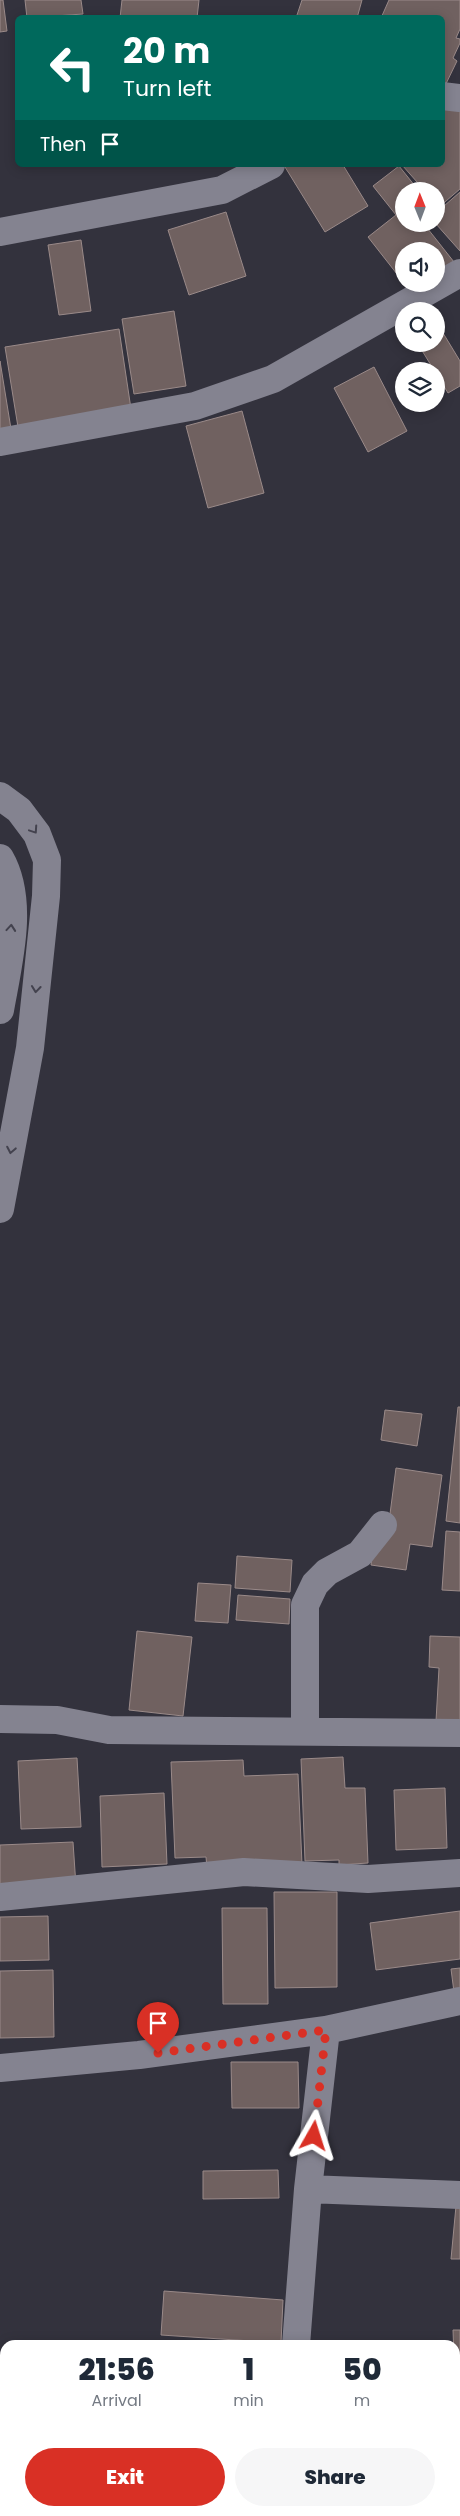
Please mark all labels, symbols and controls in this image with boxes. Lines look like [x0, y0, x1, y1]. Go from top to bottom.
text: 20 m [123, 26, 210, 75]
icon: left [40, 35, 105, 100]
text: Turn left [123, 73, 211, 104]
icon: arrive [96, 130, 124, 158]
text: Then [40, 131, 86, 158]
north arrow [395, 182, 445, 232]
map controls [395, 182, 445, 412]
button: sound [395, 242, 445, 292]
button: search [395, 302, 445, 352]
button: layers [395, 362, 445, 412]
one-way arrow [28, 824, 37, 834]
one-way arrow [6, 923, 17, 931]
one-way arrow [31, 986, 42, 994]
one-way arrow [6, 1145, 17, 1154]
pin [137, 2002, 179, 2053]
icon: arrive [144, 2009, 172, 2037]
position arrow [287, 2109, 339, 2161]
text: 21:56 [78, 2348, 155, 2391]
text: 1 [243, 2348, 254, 2391]
text: 50 [342, 2348, 382, 2391]
text: Arrival [91, 2389, 142, 2412]
text: min [233, 2389, 264, 2412]
text: m [354, 2389, 370, 2412]
button: Exit [25, 2448, 225, 2506]
button: Share [235, 2448, 435, 2506]

